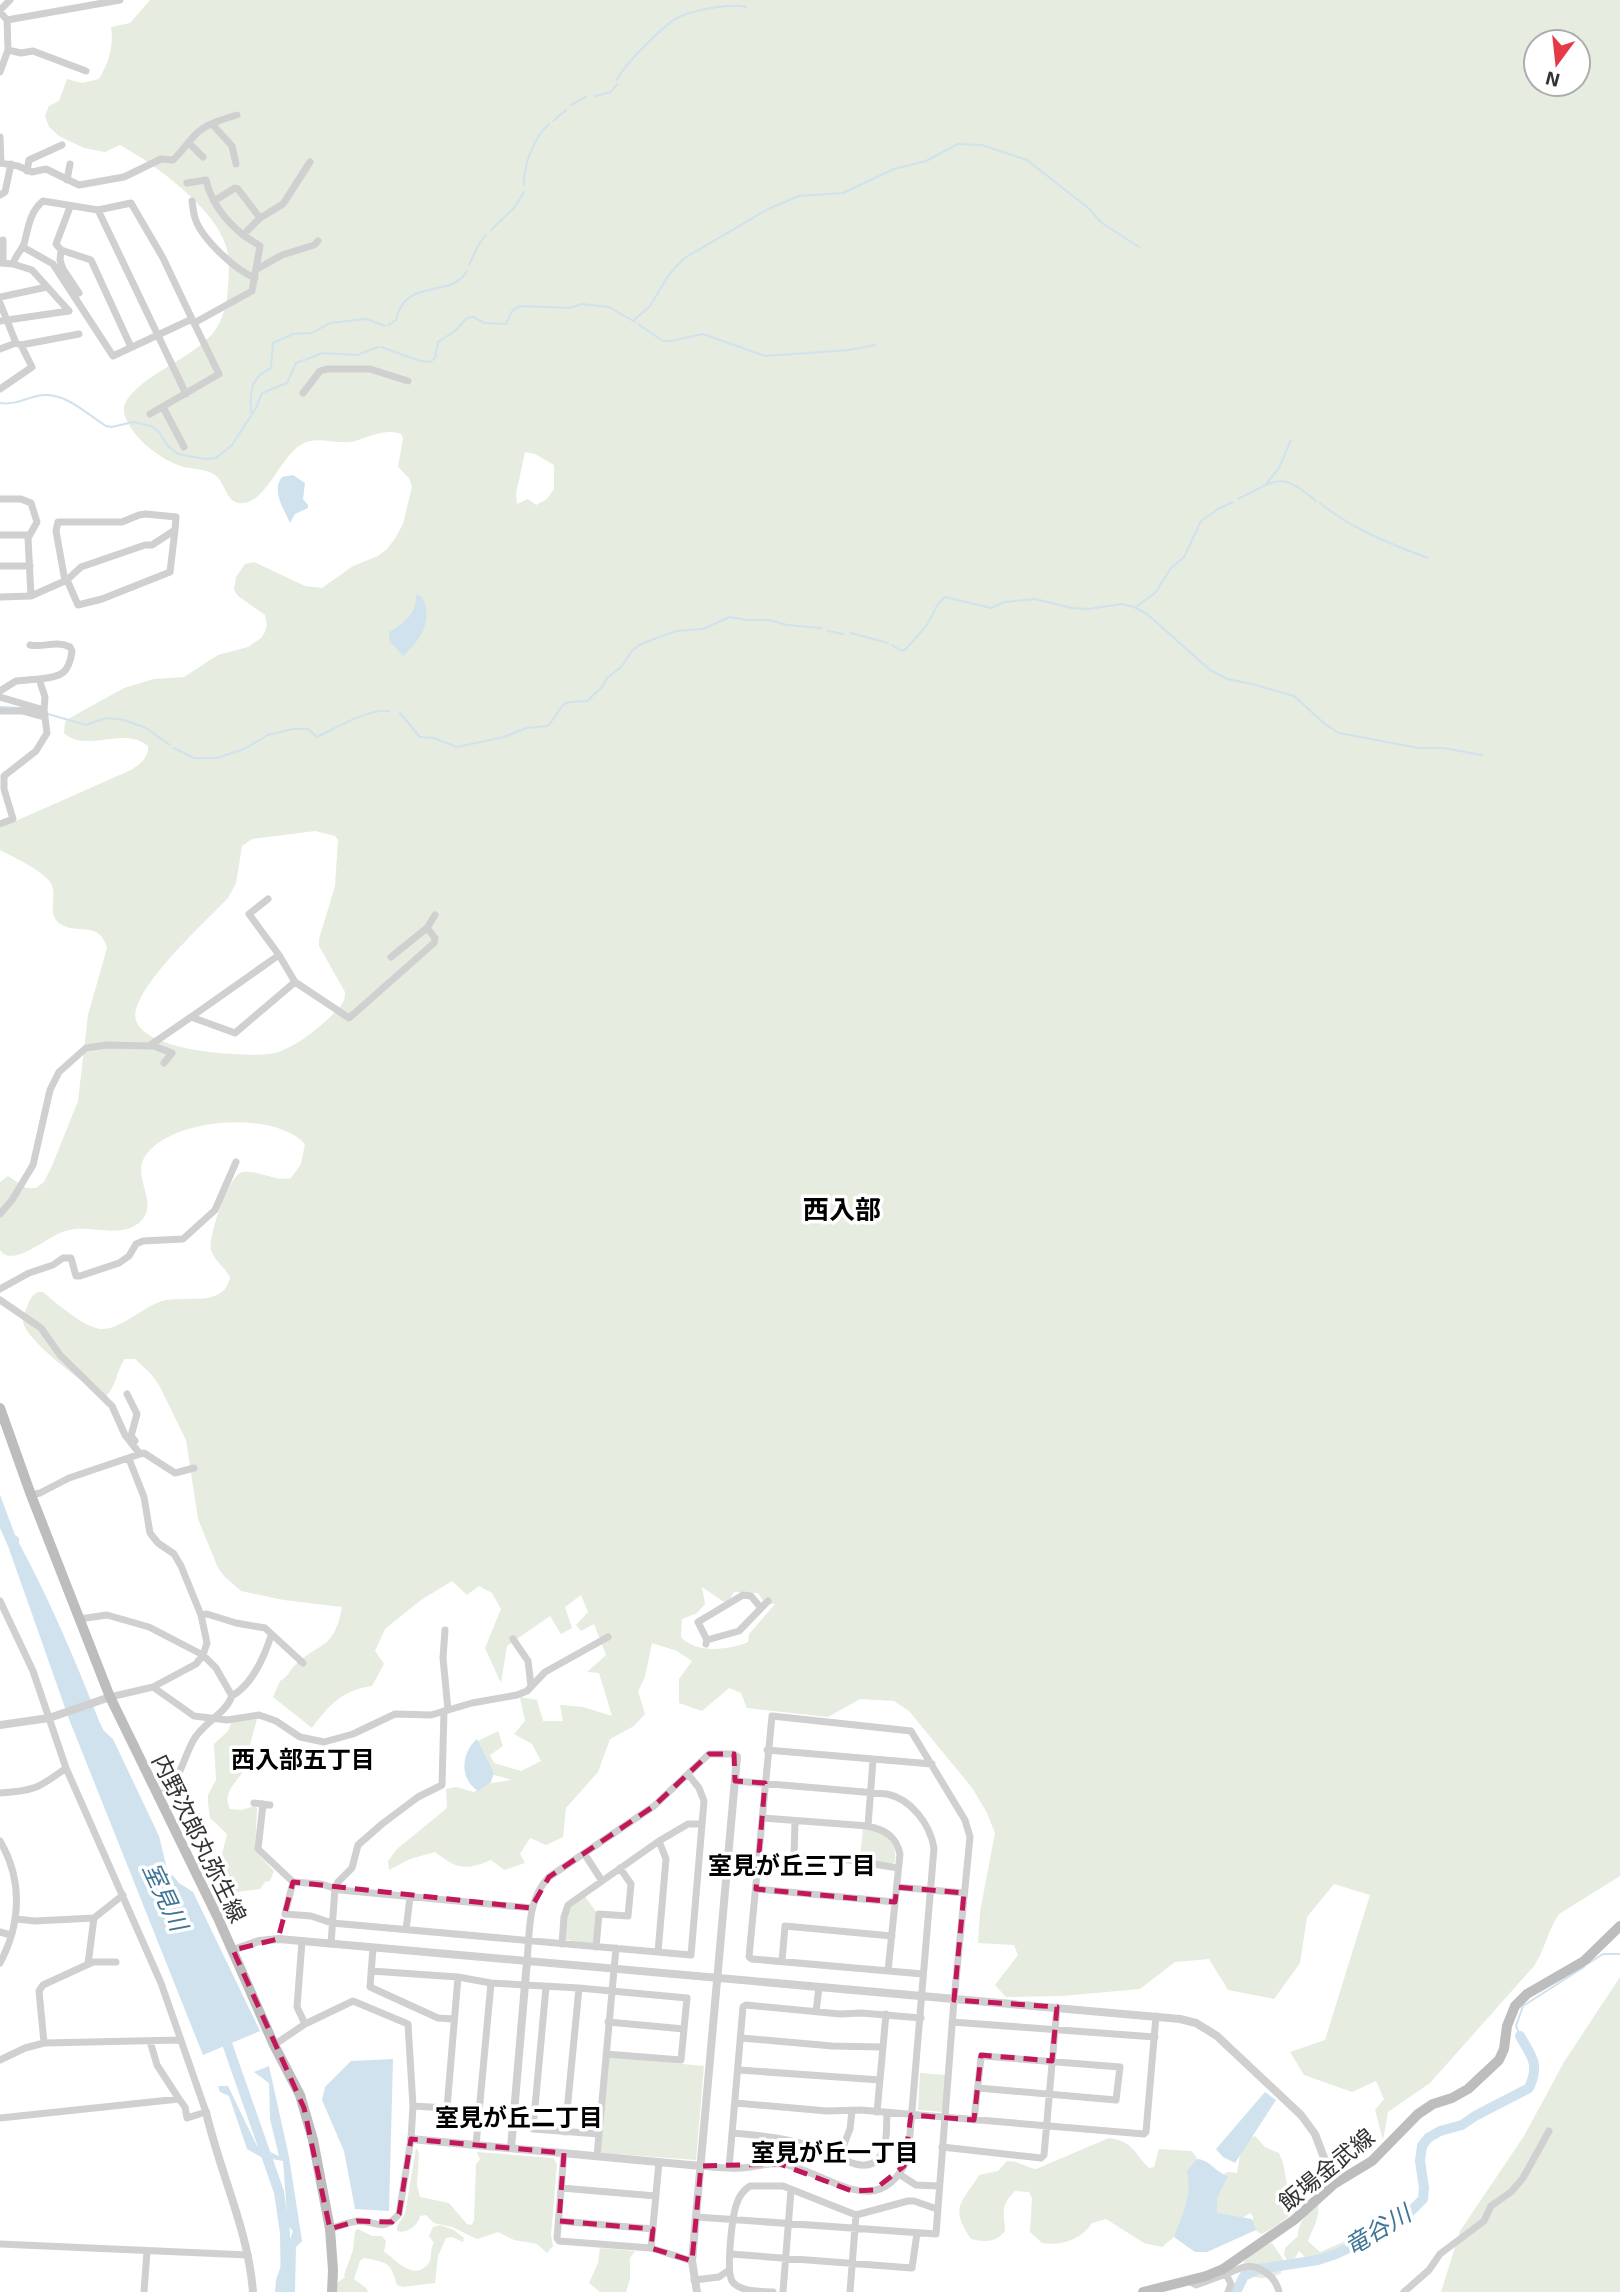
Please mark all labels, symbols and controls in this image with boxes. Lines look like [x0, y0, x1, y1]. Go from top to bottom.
north arrow [1522, 28, 1592, 98]
text: N [1543, 67, 1562, 93]
district label: 西入部 [803, 1193, 881, 1224]
district label: 西入部五丁目 [231, 1744, 375, 1773]
street label: 内野次郎丸弥生線 [147, 1749, 253, 1927]
district label: 室見が丘三丁目 [708, 1850, 876, 1879]
water label: 室見川 [138, 1857, 196, 1937]
district label: 室見が丘二丁目 [435, 2102, 603, 2131]
street label: 飯場金武線 [1273, 2122, 1379, 2216]
district label: 室見が丘一丁目 [751, 2137, 919, 2166]
water label: 竜谷川 [1339, 2196, 1418, 2260]

